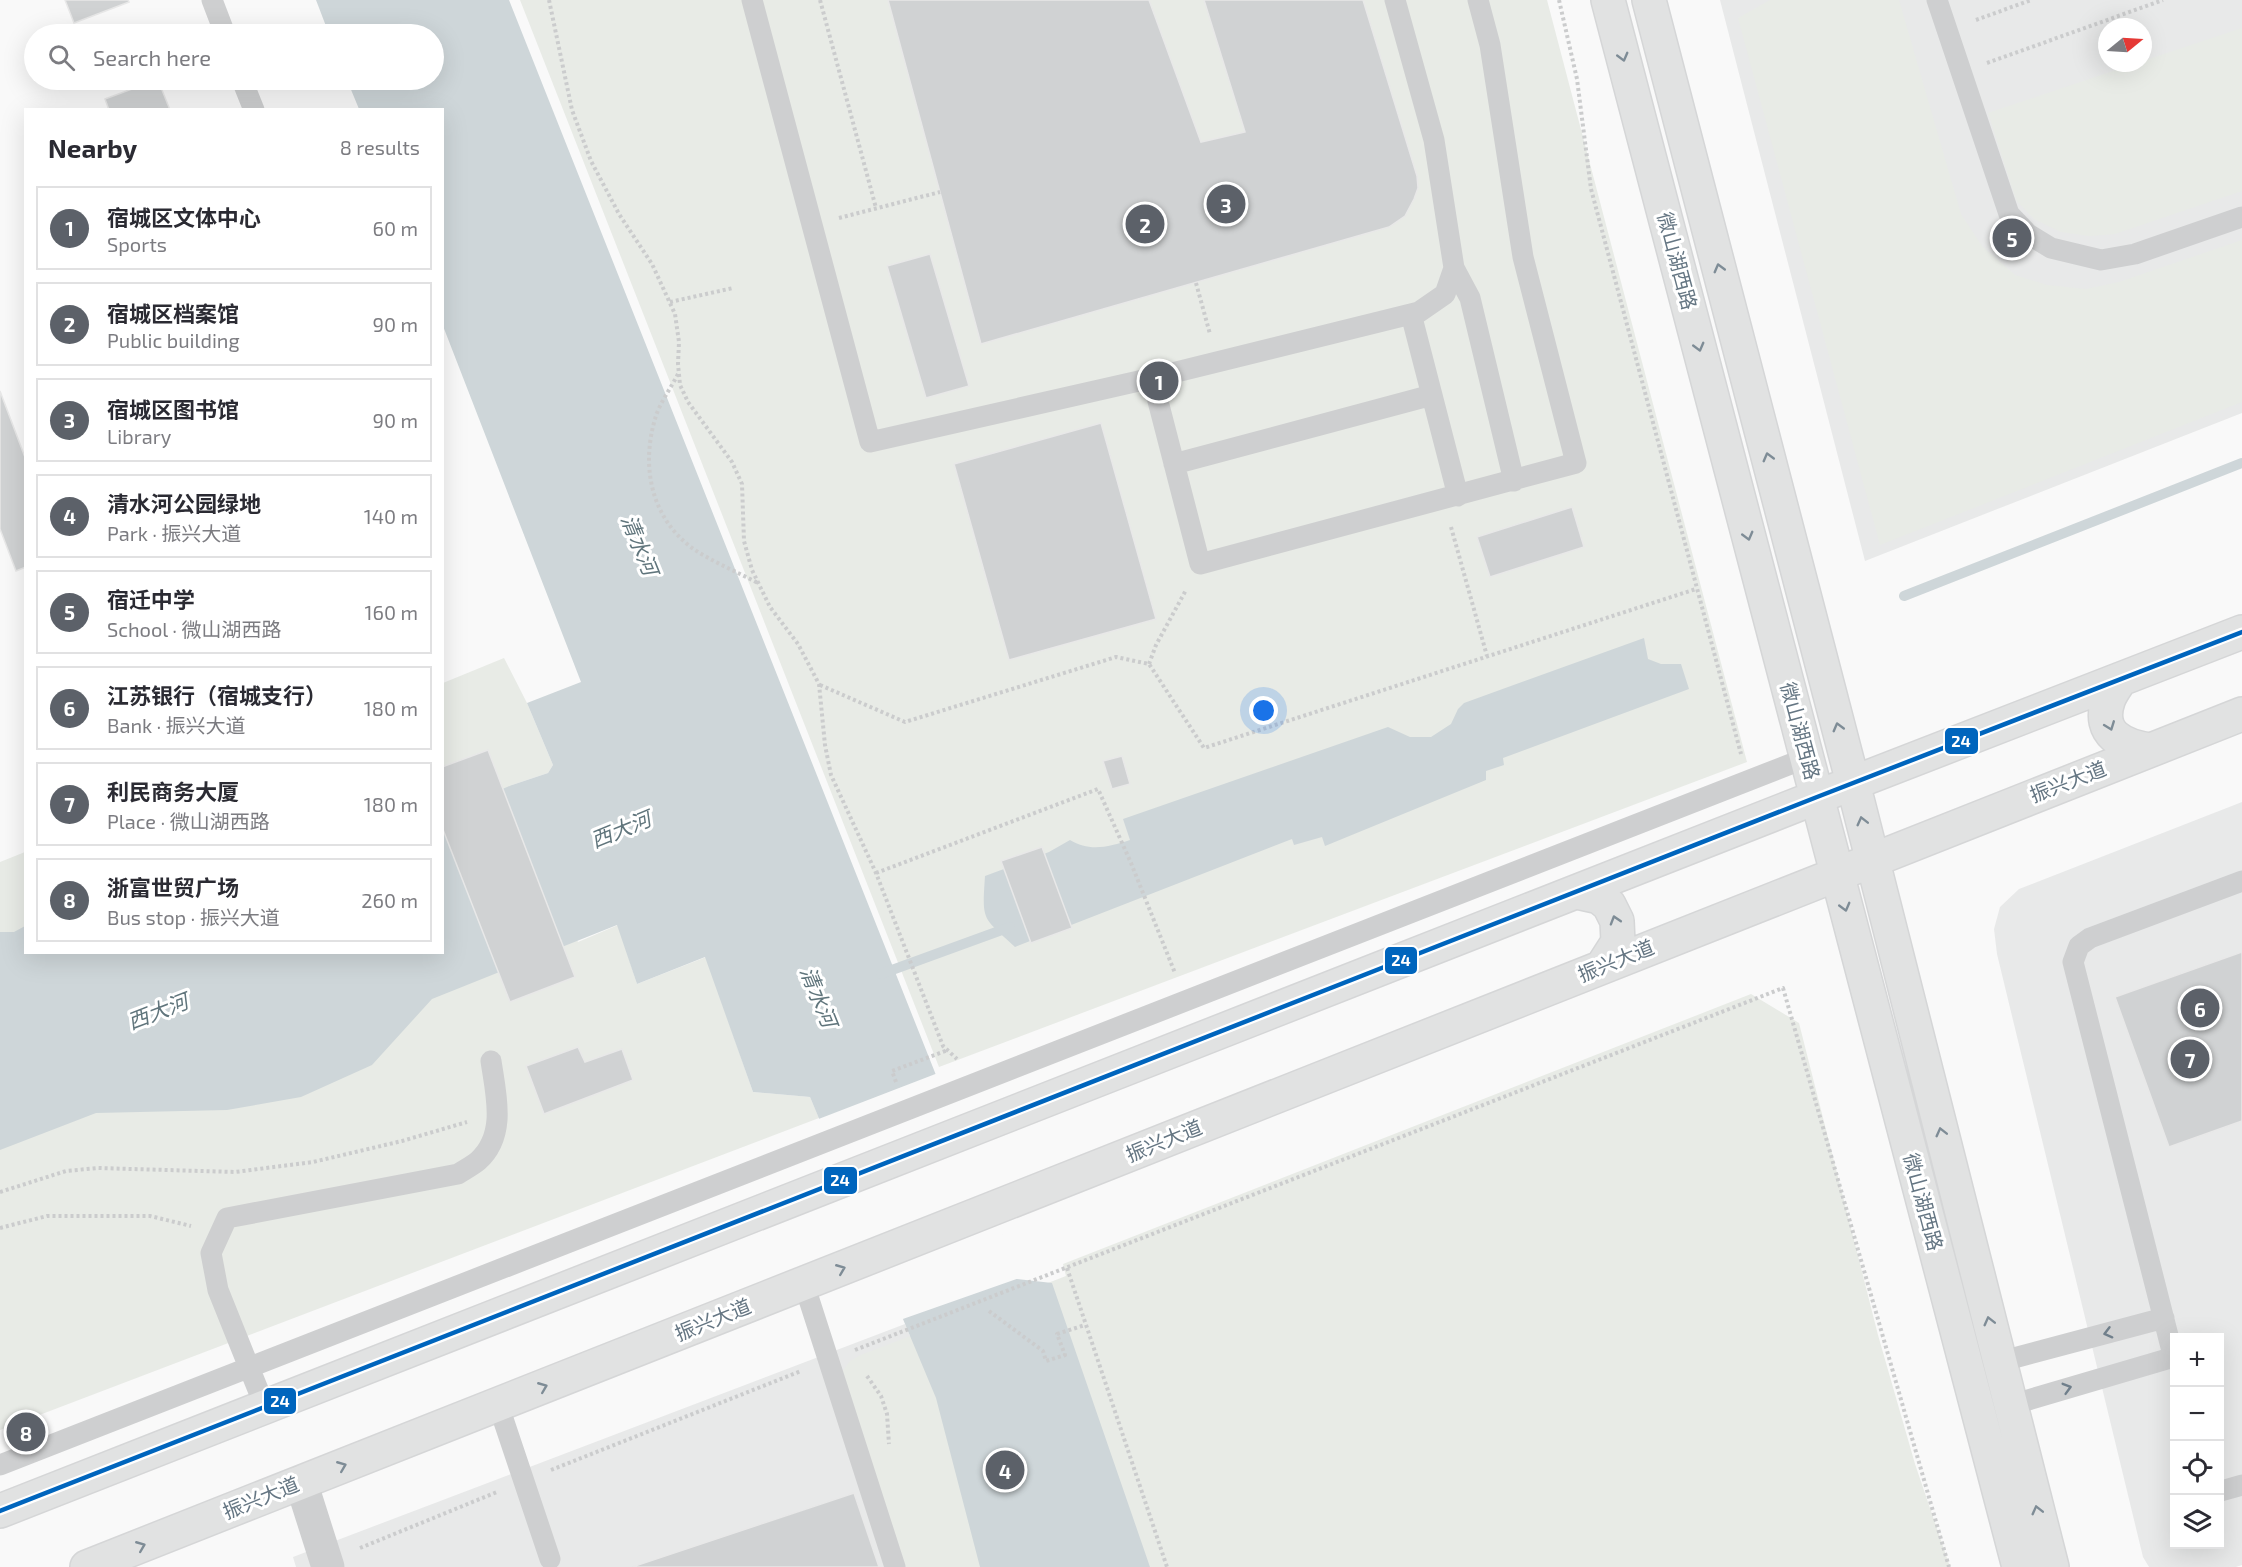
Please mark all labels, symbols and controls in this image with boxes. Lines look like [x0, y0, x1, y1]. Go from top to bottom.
north arrow [2098, 18, 2152, 72]
search box [24, 24, 444, 90]
icon: search [45, 41, 78, 74]
text: Search here [93, 44, 211, 70]
one-way arrow [1616, 51, 1628, 61]
text: Nearby [48, 132, 137, 163]
text: 8 results [340, 135, 420, 159]
pin: 3 [1206, 182, 1246, 226]
pin: 2 [1126, 202, 1164, 246]
text: 宿城区文体中心 [107, 204, 261, 230]
street label: 微山湖西路 [1653, 209, 1702, 312]
text: 1 [65, 216, 74, 240]
text: 60 m [373, 216, 418, 240]
pin: 5 [1992, 216, 2032, 260]
text: Sports [107, 232, 167, 256]
one-way arrow [1713, 263, 1726, 273]
text: 宿城区档案馆 [107, 300, 239, 326]
text: 2 [64, 312, 75, 336]
text: 90 m [373, 312, 418, 336]
text: Public building [107, 328, 240, 352]
one-way arrow [1692, 341, 1704, 352]
pin: 1 [1140, 358, 1178, 404]
text: 宿城区图书馆 [107, 396, 239, 422]
text: 3 [64, 408, 75, 432]
text: 90 m [373, 408, 418, 432]
text: Library [107, 424, 171, 448]
one-way arrow [1762, 452, 1775, 462]
text: 清水河公园绿地 [107, 490, 261, 516]
text: 4 [63, 504, 76, 528]
text: 140 m [364, 504, 418, 528]
water label: 清水河 [617, 511, 665, 582]
text: Park · 振兴大道 [107, 521, 241, 545]
one-way arrow [1741, 530, 1754, 540]
text: 宿迁中学 [107, 586, 195, 612]
text: 5 [64, 600, 75, 624]
text: 160 m [365, 600, 418, 624]
text: School · 微山湖西路 [107, 617, 281, 641]
street label: 微山湖西路 [1776, 679, 1825, 782]
text: 江苏银行（宿城支行） [107, 682, 327, 708]
text: 6 [64, 696, 75, 720]
text: 180 m [364, 696, 418, 720]
your location [1249, 696, 1278, 725]
text: Bank · 振兴大道 [107, 713, 246, 737]
one-way arrow [2102, 721, 2115, 731]
one-way arrow [1833, 722, 1846, 732]
line badge: 24 [1944, 727, 1979, 755]
text: 24 [1951, 731, 1971, 750]
street label: 振兴大道 [2026, 756, 2109, 807]
text: 利民商务大厦 [107, 778, 239, 804]
text: 7 [64, 792, 75, 816]
text: 180 m [364, 792, 418, 816]
water label: 西大河 [587, 804, 658, 852]
text: Place · 微山湖西路 [107, 809, 270, 833]
one-way arrow [1857, 816, 1870, 826]
text: 浙富世贸广场 [107, 874, 239, 900]
text: 8 [63, 888, 76, 912]
text: 260 m [361, 888, 418, 912]
one-way arrow [1838, 901, 1850, 912]
text: Bus stop · 振兴大道 [107, 905, 280, 929]
one-way arrow [1610, 915, 1622, 926]
street label: 振兴大道 [1574, 934, 1657, 986]
line badge: 24 [1384, 946, 1418, 975]
text: 24 [1391, 950, 1411, 969]
water label: 清水河 [796, 963, 844, 1034]
water label: 西大河 [124, 986, 195, 1034]
pin: 6 [2180, 986, 2220, 1030]
pin: 7 [2170, 1036, 2210, 1082]
street label: 振兴大道 [1122, 1114, 1205, 1166]
one-way arrow [1936, 1128, 1948, 1138]
street label: 微山湖西路 [1899, 1150, 1948, 1253]
line badge: 24 [823, 1166, 858, 1195]
text: 24 [830, 1170, 850, 1189]
one-way arrow [835, 1264, 846, 1276]
street label: 振兴大道 [671, 1293, 754, 1345]
one-way arrow [1984, 1317, 1996, 1327]
one-way arrow [2103, 1326, 2113, 1339]
map controls [2170, 1333, 2224, 1549]
button: + [2170, 1333, 2224, 1387]
one-way arrow [537, 1381, 547, 1394]
one-way arrow [2061, 1383, 2072, 1395]
line badge: 24 [263, 1387, 297, 1415]
button: − [2170, 1387, 2224, 1441]
text: 24 [270, 1391, 290, 1410]
pin: 8 [6, 1410, 46, 1454]
button: locate [2170, 1441, 2224, 1495]
pin: 4 [986, 1448, 1024, 1492]
one-way arrow [336, 1461, 347, 1473]
street label: 振兴大道 [219, 1471, 302, 1523]
button: layers [2170, 1495, 2224, 1549]
one-way arrow [2032, 1505, 2045, 1515]
one-way arrow [135, 1540, 146, 1553]

